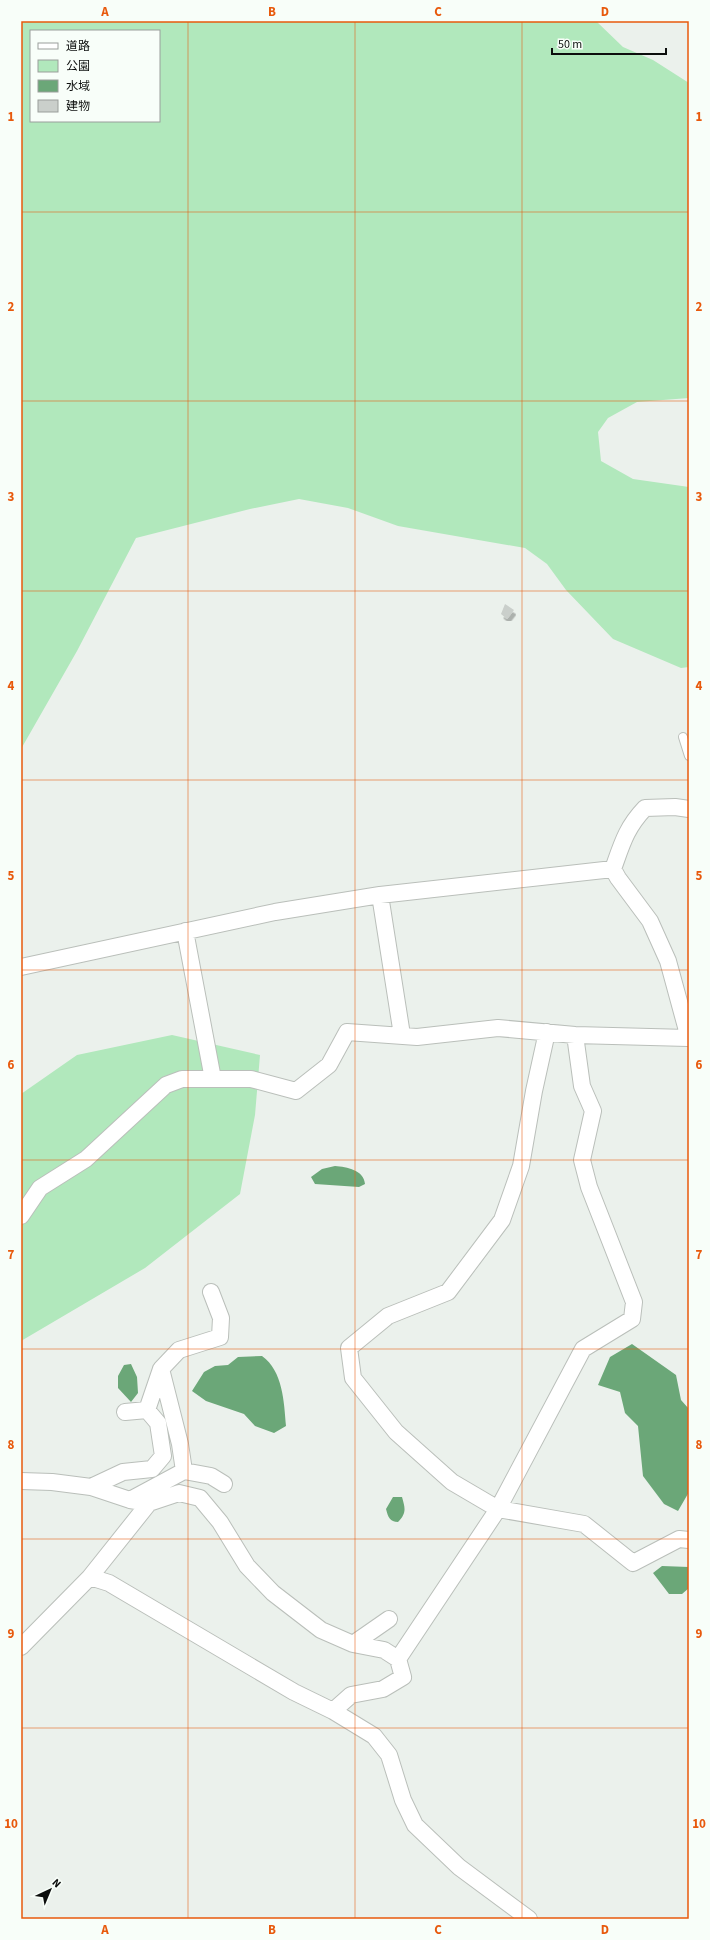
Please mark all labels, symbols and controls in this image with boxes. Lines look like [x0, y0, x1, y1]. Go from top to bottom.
text: A [100, 3, 109, 21]
text: B [268, 3, 276, 21]
text: C [434, 3, 442, 21]
text: D [601, 3, 609, 21]
legend [30, 30, 160, 122]
scale bar [552, 30, 666, 56]
text: 50 m [558, 36, 582, 53]
text: 道路 [66, 38, 90, 55]
text: 公園 [66, 58, 90, 75]
text: 水域 [66, 78, 90, 95]
text: 建物 [66, 98, 90, 115]
text: 1 [8, 108, 15, 126]
text: 1 [696, 108, 703, 126]
text: 2 [8, 298, 15, 316]
text: 2 [696, 298, 703, 316]
text: 3 [8, 488, 15, 506]
text: 3 [696, 488, 703, 506]
text: 4 [8, 677, 15, 695]
text: 4 [696, 677, 703, 695]
text: 5 [8, 867, 15, 885]
text: 5 [696, 867, 703, 885]
text: 6 [8, 1056, 15, 1074]
text: 6 [696, 1056, 703, 1074]
text: 7 [8, 1246, 15, 1264]
text: 7 [696, 1246, 703, 1264]
text: 8 [8, 1436, 15, 1454]
text: 8 [696, 1436, 703, 1454]
text: 9 [8, 1625, 15, 1643]
text: 9 [696, 1625, 703, 1643]
text: 10 [4, 1815, 18, 1833]
text: 10 [692, 1815, 706, 1833]
north arrow [30, 1870, 70, 1910]
text: N [49, 1875, 64, 1891]
text: A [100, 1921, 109, 1939]
text: B [268, 1921, 276, 1939]
text: C [434, 1921, 442, 1939]
text: D [601, 1921, 609, 1939]

